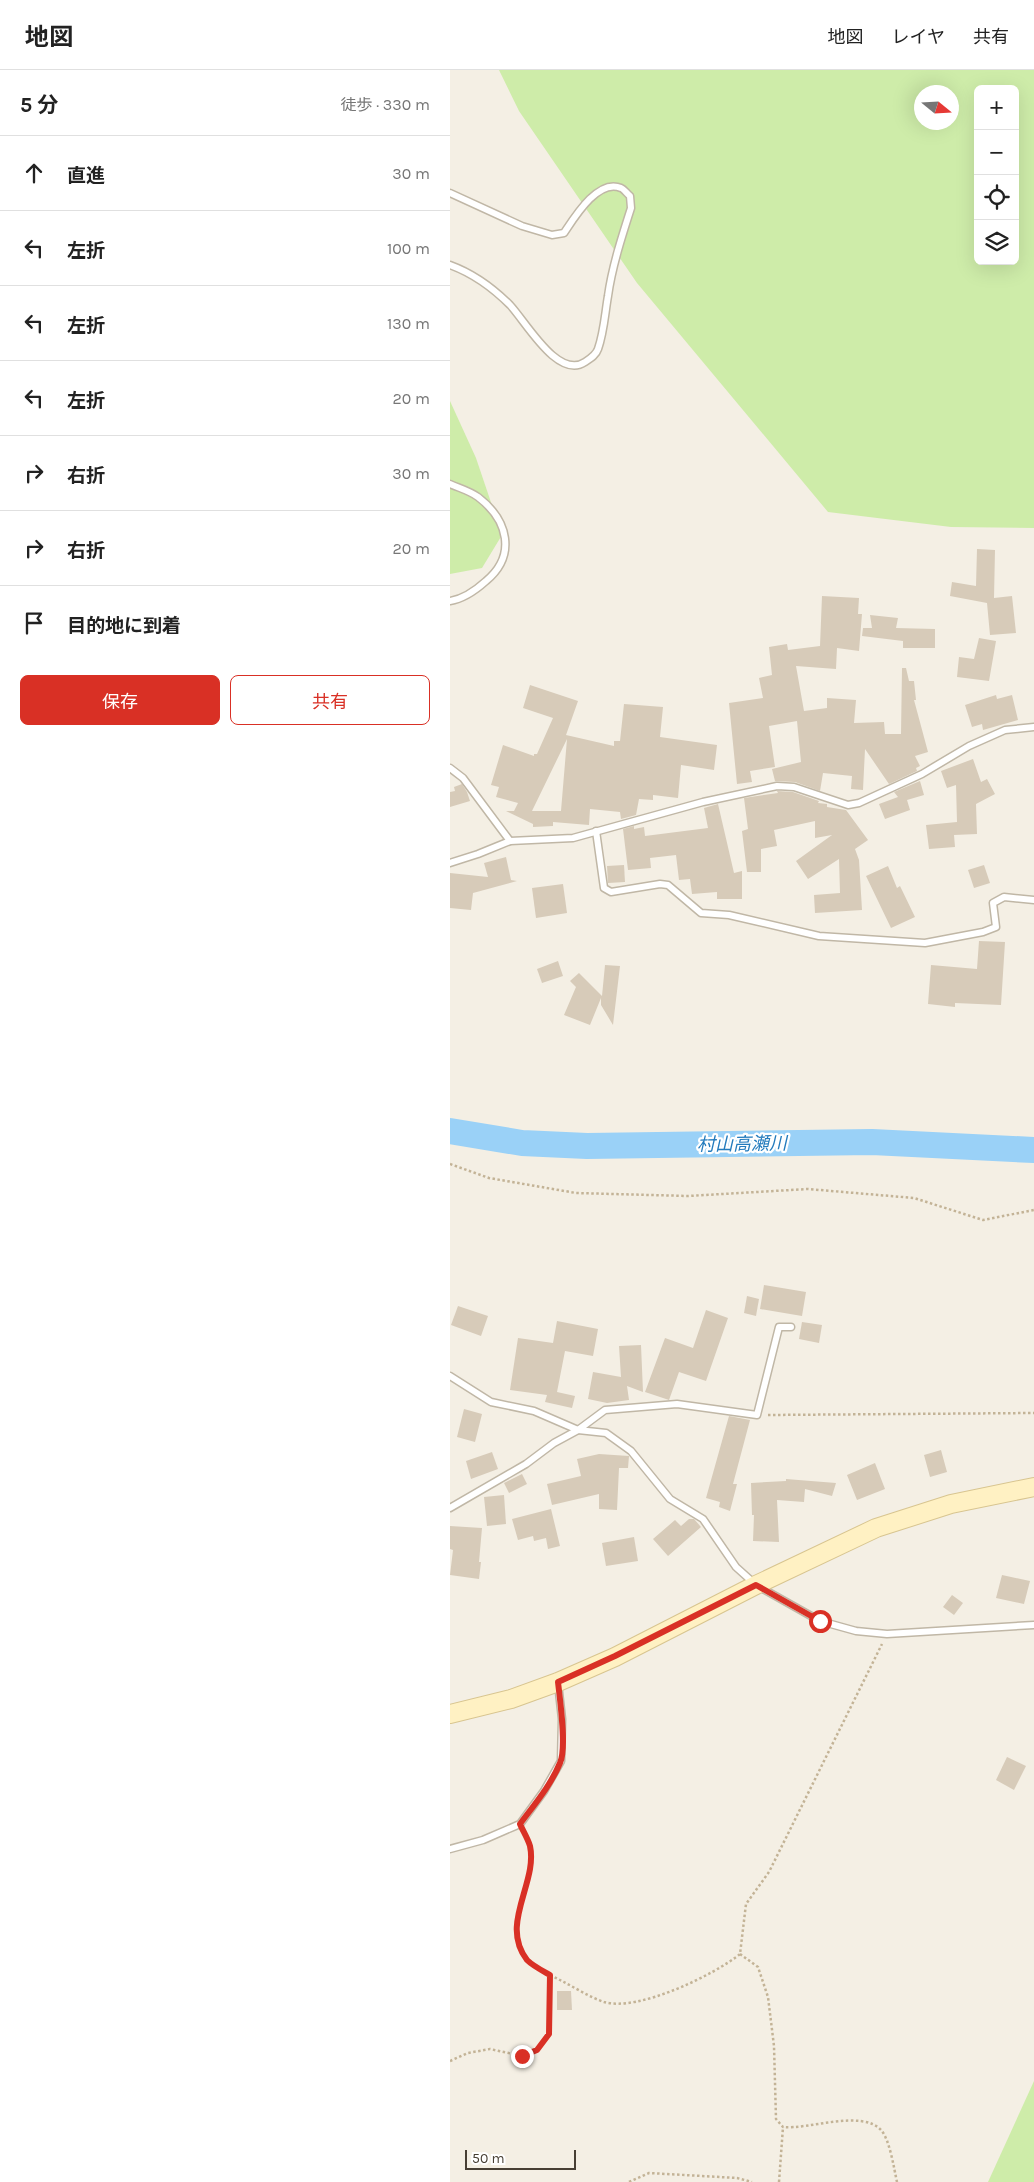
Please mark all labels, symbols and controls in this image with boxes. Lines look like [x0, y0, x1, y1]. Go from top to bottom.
text: 地図 [25, 23, 73, 51]
text: 地図 [828, 26, 864, 48]
text: レイヤ [892, 26, 945, 48]
text: 共有 [973, 26, 1009, 48]
north arrow [914, 85, 959, 130]
map controls [974, 85, 1019, 265]
button: + [974, 85, 1019, 130]
text: 5 分 [20, 93, 59, 117]
text: 徒歩 · 330 m [340, 95, 430, 114]
button: − [974, 130, 1019, 175]
icon: ahead [20, 159, 48, 187]
text: 30 m [392, 164, 430, 183]
text: 直進 [67, 165, 105, 187]
button: locate [974, 175, 1019, 220]
button: layers [974, 220, 1019, 265]
icon: left [20, 234, 48, 262]
text: 100 m [387, 239, 430, 258]
text: 左折 [67, 240, 105, 262]
icon: left [20, 309, 48, 337]
text: 130 m [387, 314, 430, 333]
text: 左折 [67, 315, 105, 337]
icon: left [20, 384, 48, 412]
text: 20 m [392, 389, 430, 408]
text: 左折 [67, 390, 105, 412]
icon: right [20, 459, 48, 487]
text: 30 m [392, 464, 430, 483]
text: 右折 [67, 465, 105, 487]
icon: right [20, 534, 48, 562]
text: 20 m [392, 539, 430, 558]
text: 右折 [67, 540, 105, 562]
icon: arrive [20, 609, 48, 637]
text: 目的地に到着 [67, 615, 181, 637]
button: 保存 [20, 675, 220, 725]
button: 共有 [230, 675, 430, 725]
water label: 村山高瀬川 [697, 1132, 789, 1156]
route start [809, 1610, 832, 1633]
route end [511, 2045, 534, 2068]
scale bar [465, 2147, 576, 2170]
text: 50 m [472, 2150, 505, 2167]

